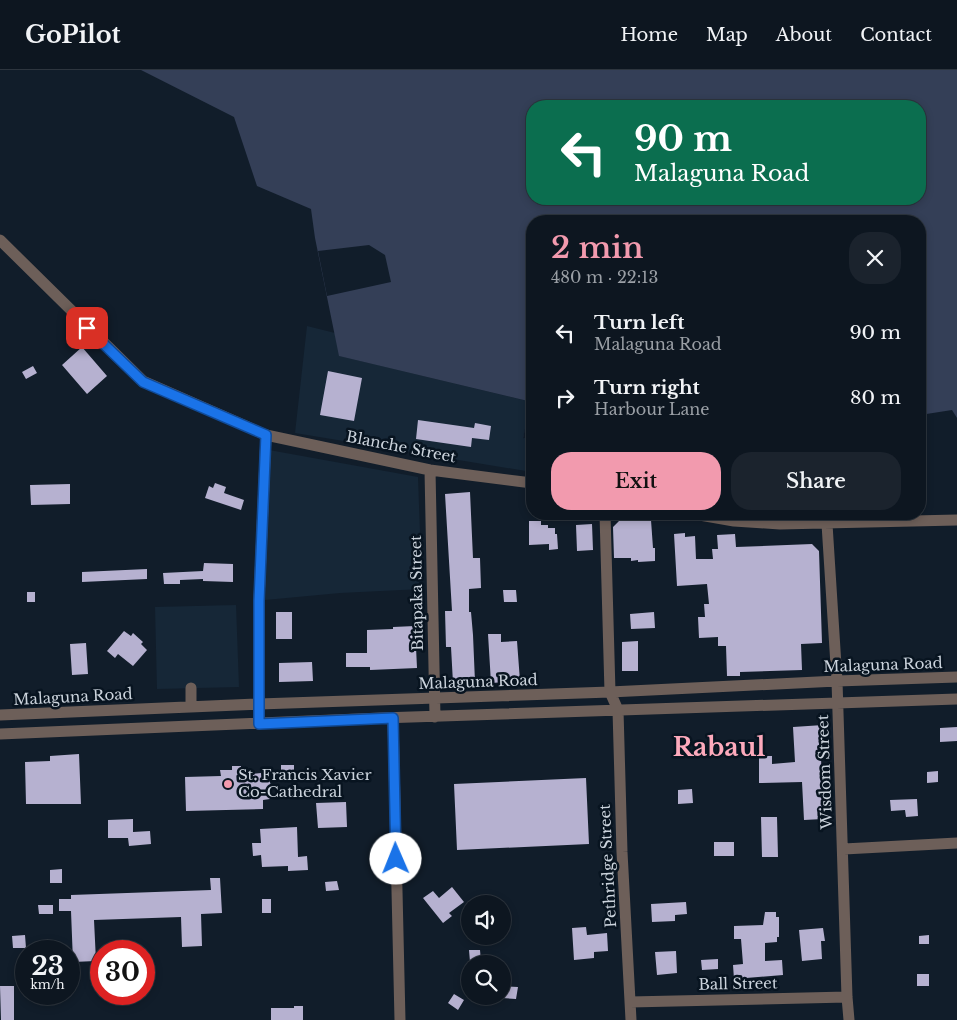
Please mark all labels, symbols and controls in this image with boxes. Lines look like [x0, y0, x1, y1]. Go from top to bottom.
text: GoPilot [25, 20, 121, 49]
text: Home [620, 24, 678, 46]
text: Map [706, 24, 748, 46]
text: About [776, 24, 832, 46]
text: Contact [860, 24, 932, 46]
text: 90 m [634, 117, 732, 160]
icon: left [551, 120, 616, 185]
text: Malaguna Road [634, 160, 809, 187]
text: 2 min [551, 229, 643, 266]
button: close [849, 232, 901, 284]
text: 480 m · 22:13 [551, 267, 658, 287]
pin [66, 307, 108, 349]
text: Turn left [594, 311, 685, 334]
icon: arrive [73, 314, 101, 342]
icon: left [551, 319, 579, 347]
text: 90 m [849, 321, 901, 344]
text: Malaguna Road [594, 334, 722, 354]
text: Turn right [594, 376, 700, 399]
icon: right [551, 384, 579, 412]
text: 80 m [850, 386, 901, 409]
text: Harbour Lane [594, 399, 709, 419]
street label: Blanche Street [345, 427, 458, 467]
button: Exit [551, 452, 721, 510]
button: Share [731, 452, 901, 510]
street label: Bitapaka Street [406, 535, 427, 651]
street label: Malaguna Road [823, 653, 943, 676]
street label: Malaguna Road [418, 670, 538, 693]
street label: Malaguna Road [13, 684, 133, 709]
street label: Wisdom Street [813, 714, 836, 831]
district label: Rabaul [673, 732, 765, 763]
place label: St. Francis Xavier Co-Cathedral [238, 765, 372, 801]
marker: St. Francis Xavier Co-Cathedral [222, 778, 234, 790]
street label: Pethridge Street [595, 803, 620, 928]
position arrow [369, 832, 421, 884]
map controls [461, 895, 511, 1005]
button: sound [461, 895, 511, 945]
speed limit sign: 30 [90, 940, 155, 1005]
text: 23 [31, 951, 64, 982]
button: search [461, 955, 511, 1005]
street label: Ball Street [698, 973, 778, 994]
text: km/h [30, 977, 65, 992]

